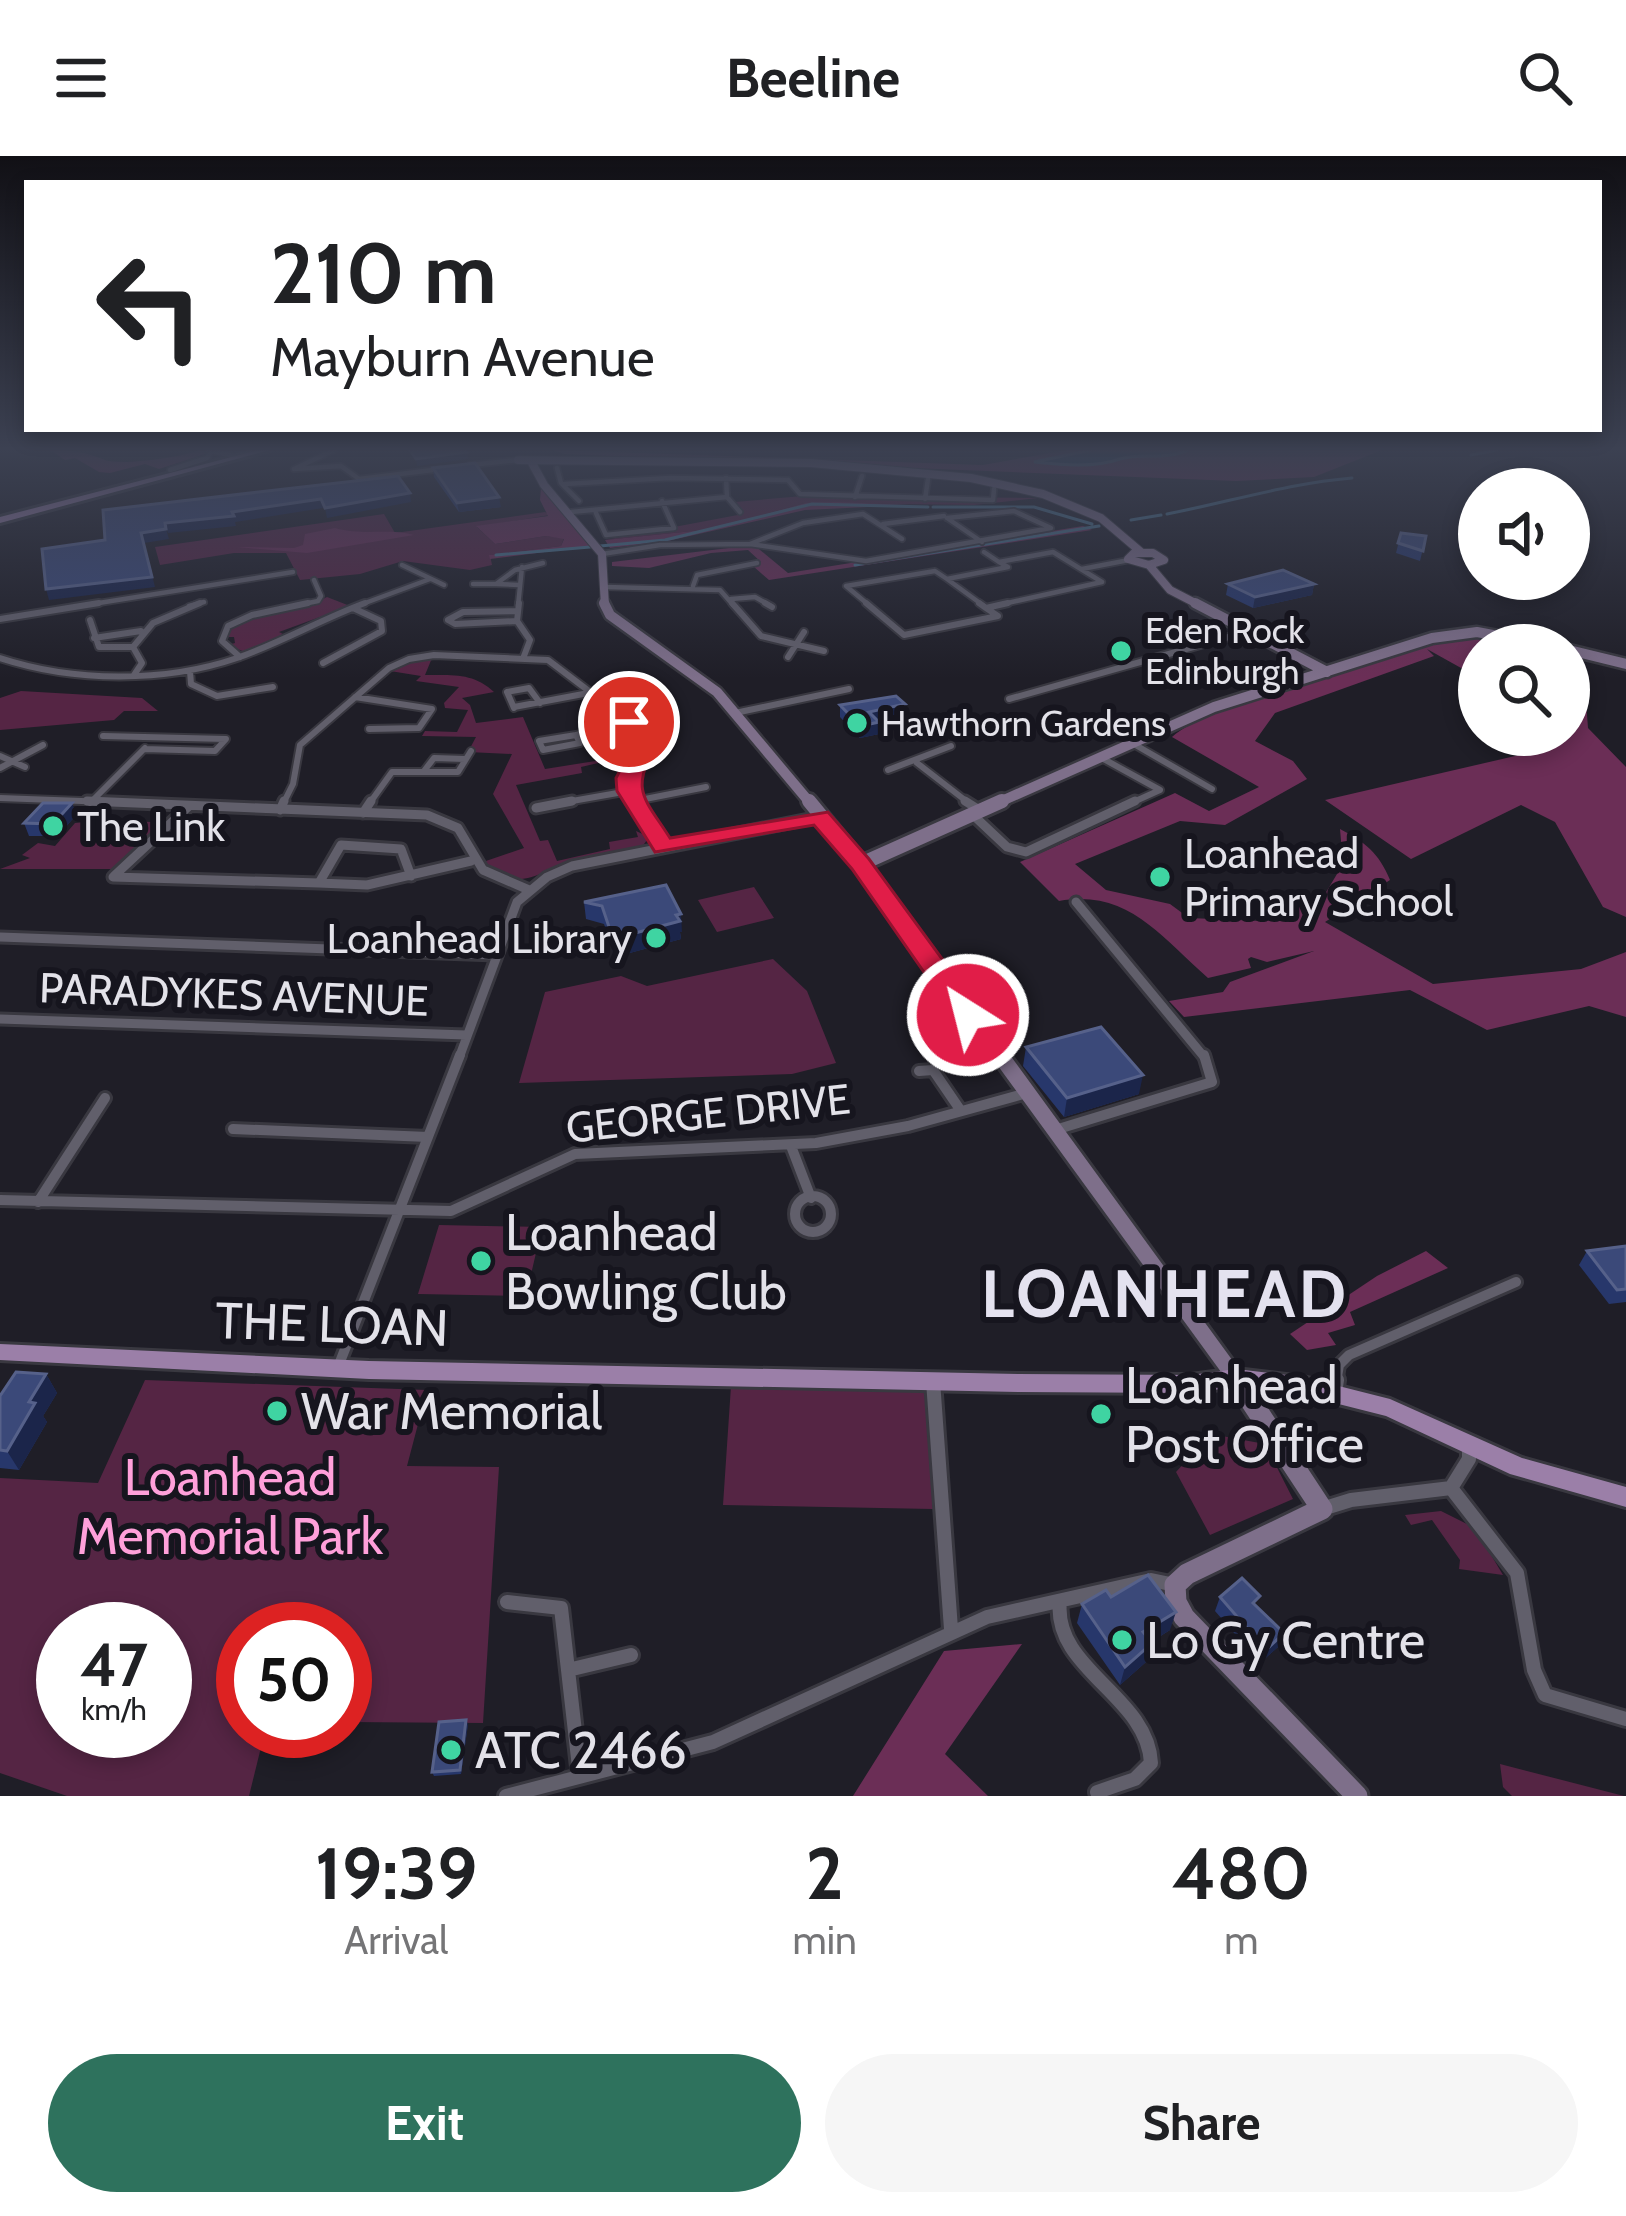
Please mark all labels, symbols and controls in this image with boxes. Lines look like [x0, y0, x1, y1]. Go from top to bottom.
icon: menu [48, 45, 114, 111]
text: Beeline [726, 45, 900, 111]
icon: search [1512, 45, 1578, 111]
text: 210 m [270, 222, 497, 324]
icon: left [72, 228, 228, 384]
text: Mayburn Avenue [270, 324, 655, 390]
map controls [1458, 468, 1590, 756]
button: sound [1458, 468, 1590, 600]
place label: Eden Rock Edinburgh [1145, 608, 1305, 693]
button: search [1458, 624, 1590, 756]
marker: Eden Rock Edinburgh [1108, 638, 1134, 664]
pin [578, 671, 680, 773]
icon: arrive [596, 689, 662, 755]
place label: Hawthorn Gardens [881, 701, 1166, 745]
marker: Hawthorn Gardens [844, 710, 870, 736]
place label: The Link [77, 800, 225, 852]
marker: The Link [40, 813, 66, 839]
place label: Loanhead Primary School [1184, 827, 1453, 927]
marker: Loanhead Primary School [1147, 864, 1173, 890]
place label: Loanhead Library [327, 912, 632, 964]
marker: Loanhead Library [643, 925, 669, 951]
position arrow [905, 952, 1031, 1078]
street label: PARADYKES AVENUE [38, 961, 430, 1027]
street label: GEORGE DRIVE [564, 1072, 852, 1154]
place label: Loanhead Bowling Club [505, 1201, 787, 1322]
marker: Loanhead Bowling Club [468, 1248, 494, 1274]
district label: LOANHEAD [981, 1253, 1349, 1334]
street label: THE LOAN [214, 1289, 450, 1359]
place label: Loanhead Post Office [1125, 1354, 1364, 1475]
place label: War Memorial [301, 1380, 602, 1442]
marker: War Memorial [264, 1398, 290, 1424]
marker: Loanhead Post Office [1088, 1401, 1114, 1427]
park label: Loanhead Memorial Park [77, 1446, 383, 1567]
speed limit sign: 50 [216, 1602, 372, 1758]
place label: Lo Gy Centre [1146, 1609, 1425, 1671]
marker: Lo Gy Centre [1109, 1627, 1135, 1653]
text: 47 [80, 1628, 148, 1701]
text: km/h [81, 1691, 147, 1728]
place label: ATC 2466 [475, 1719, 687, 1781]
marker: ATC 2466 [438, 1737, 464, 1763]
text: 19:39 [315, 1830, 477, 1917]
text: 2 [806, 1830, 844, 1917]
text: 480 [1172, 1830, 1311, 1917]
text: Arrival [344, 1916, 448, 1964]
text: min [792, 1916, 857, 1964]
text: m [1224, 1916, 1258, 1964]
button: Exit [48, 2054, 801, 2192]
button: Share [825, 2054, 1578, 2192]

